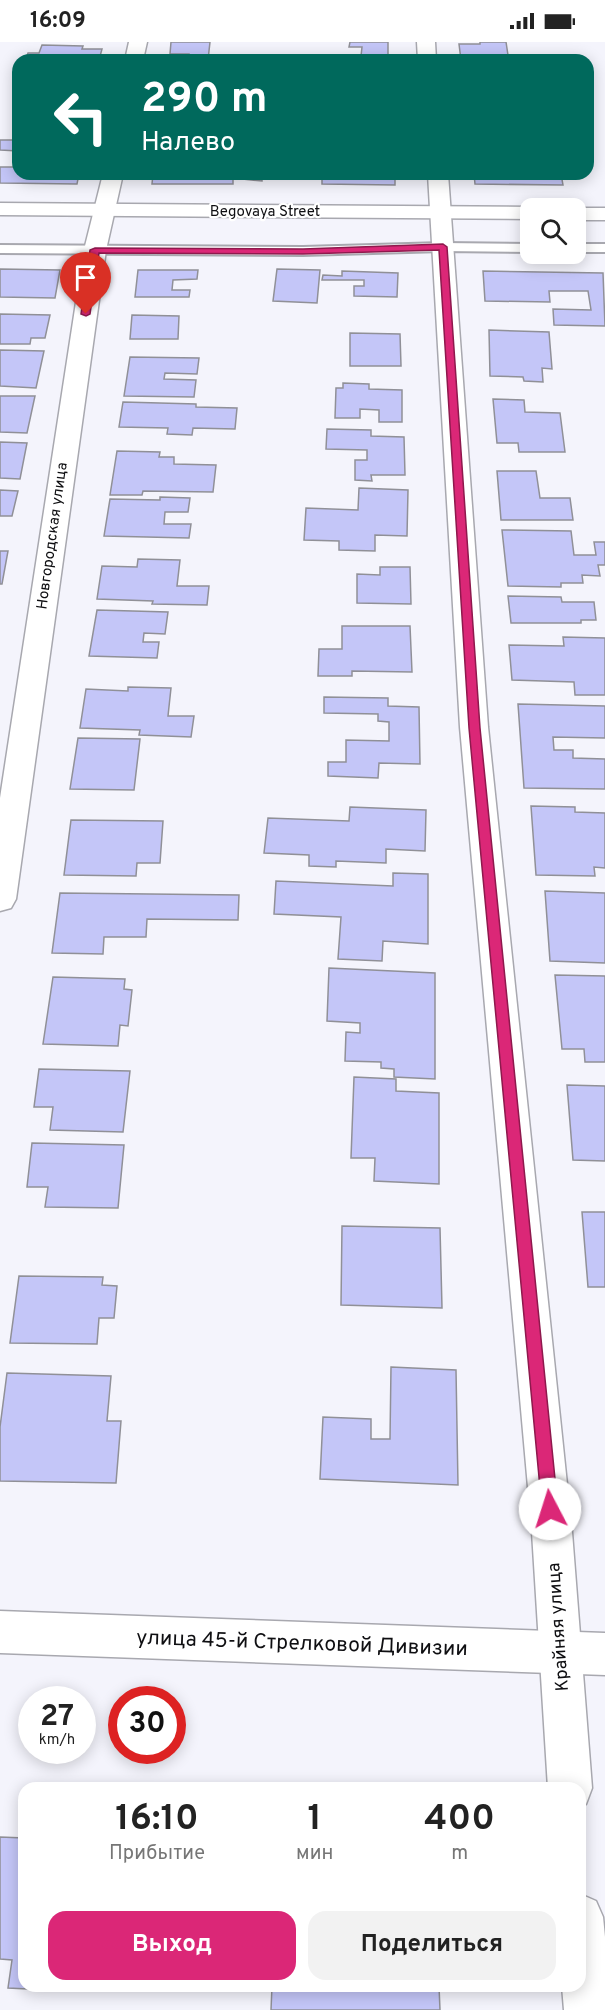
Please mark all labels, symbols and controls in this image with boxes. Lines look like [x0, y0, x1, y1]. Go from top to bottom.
text: 16:09 [30, 8, 86, 35]
text: 290 m [141, 74, 268, 127]
icon: left [42, 78, 120, 156]
text: Налево [141, 126, 235, 160]
map controls [520, 198, 586, 264]
button: search [520, 198, 586, 264]
street label: Begovaya Street [210, 203, 320, 222]
pin [60, 252, 111, 314]
icon: arrive [69, 261, 102, 294]
street label: Новгородская улица [33, 461, 73, 611]
position arrow [518, 1477, 582, 1541]
street label: Крайняя улица [543, 1562, 575, 1692]
street label: улица 45-й Стрелковой Дивизии [136, 1625, 468, 1663]
speed limit sign: 30 [108, 1686, 186, 1764]
text: 27 [40, 1699, 74, 1736]
text: km/h [39, 1731, 75, 1750]
text: 16:10 [115, 1797, 199, 1843]
text: 1 [307, 1797, 322, 1843]
text: 400 [424, 1797, 495, 1843]
text: Прибытие [109, 1841, 205, 1867]
text: мин [296, 1841, 333, 1867]
text: m [451, 1841, 468, 1867]
button: Выход [48, 1911, 296, 1980]
button: Поделиться [308, 1911, 556, 1980]

